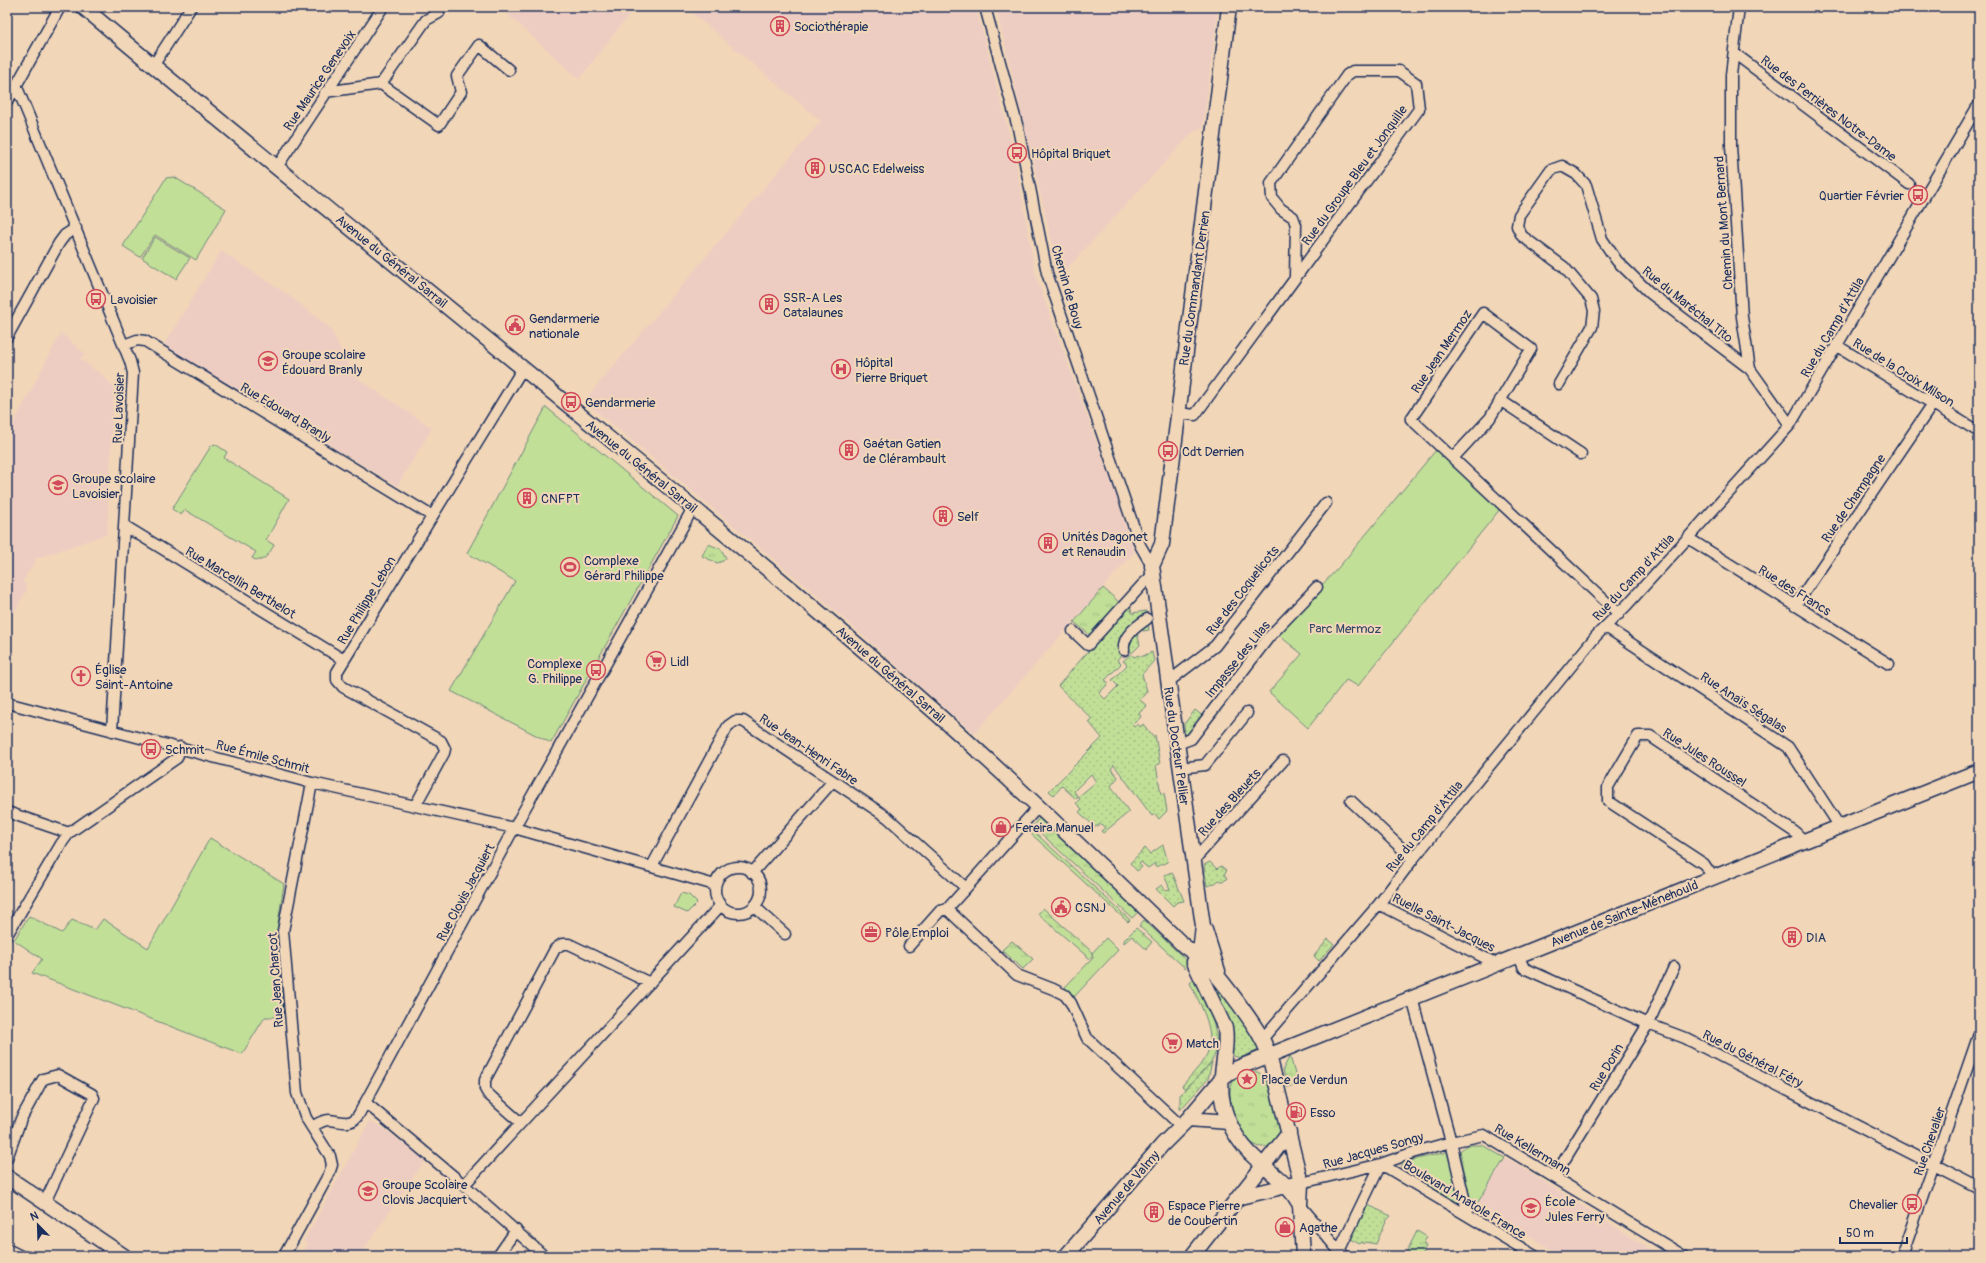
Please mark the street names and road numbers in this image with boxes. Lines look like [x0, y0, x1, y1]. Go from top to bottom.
street label: Rue Maurice Genevoix [280, 27, 359, 134]
street label: Rue des Perrières Notre-Dame [1757, 53, 1900, 165]
street label: Rue du Groupe Bleu et Jonquille [1298, 102, 1411, 249]
street label: Chemin du Mont Bernard [1711, 155, 1737, 290]
street label: Rue du Commandant Derrien [1176, 209, 1214, 367]
street label: Avenue du Général Sarrail [332, 212, 451, 312]
street label: Chemin de Bouy [1047, 244, 1087, 331]
street label: Rue du Maréchal Tito [1639, 263, 1736, 346]
street label: Rue du Camp d'Attila [1798, 275, 1868, 380]
street label: Rue Jean Mermoz [1408, 306, 1476, 396]
street label: Rue de la Croix Milson [1850, 335, 1957, 411]
street label: Rue Lavoisier [110, 372, 128, 444]
street label: Rue Edouard Branly [237, 379, 334, 446]
street label: Avenue du Général Sarrail [582, 417, 701, 517]
street label: Rue de Champagne [1818, 451, 1890, 546]
street label: Rue du Camp d'Attila [1589, 531, 1678, 624]
street label: Rue Marcellin Berthelot [182, 543, 299, 623]
street label: Rue des Coquelicots [1203, 543, 1283, 638]
street label: Rue Philippe Lebon [334, 553, 400, 648]
street label: Rue des Francs [1755, 562, 1834, 620]
street label: Impasse des Lilas [1202, 618, 1274, 701]
street label: Avenue du Général Sarrail [833, 623, 948, 726]
street label: Rue Anaïs Ségalas [1697, 669, 1790, 737]
street label: Rue du Docteur Pellier [1160, 686, 1192, 807]
street label: Rue Jean-Henri Fabre [756, 711, 861, 789]
street label: Rue Jules Roussel [1660, 725, 1749, 791]
street label: Rue Émile Schmit [214, 737, 312, 777]
street label: Rue des Bleuets [1195, 765, 1264, 840]
street label: Rue du Camp d'Attila [1383, 778, 1467, 876]
street label: Rue Clovis Jacquiert [433, 840, 499, 944]
street label: Avenue de Sainte-Ménehould [1548, 877, 1701, 951]
street label: Ruelle Saint-Jacques [1389, 890, 1498, 956]
street label: Rue Jean Charcot [265, 931, 287, 1028]
street label: Rue du Général Féry [1700, 1027, 1806, 1091]
street label: Rue Dorin [1586, 1041, 1627, 1094]
street label: Rue Chevalier [1911, 1104, 1949, 1178]
street label: Rue Kellermann [1491, 1121, 1574, 1179]
street label: Rue Jacques Songy [1321, 1129, 1426, 1173]
street label: Avenue de Valmy [1090, 1147, 1163, 1228]
street label: Boulevard Anatole France [1400, 1157, 1529, 1243]

